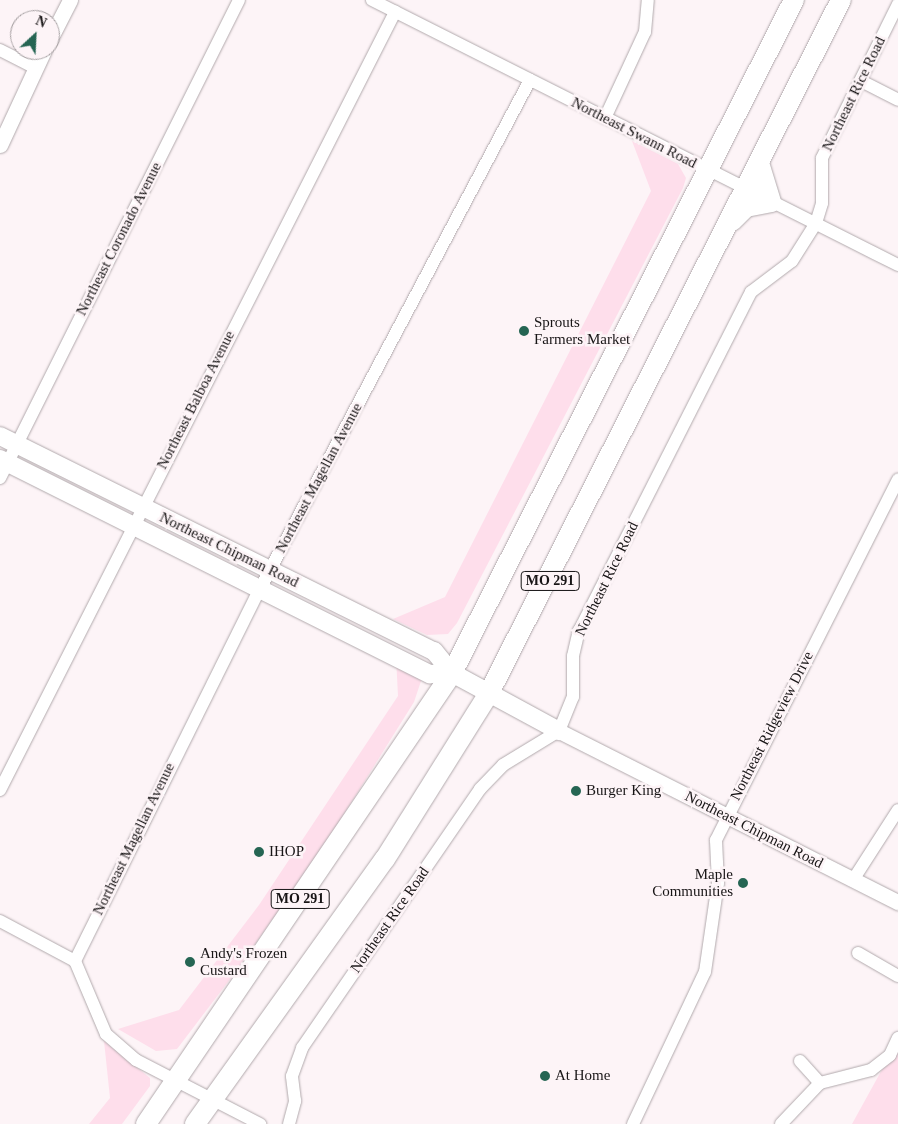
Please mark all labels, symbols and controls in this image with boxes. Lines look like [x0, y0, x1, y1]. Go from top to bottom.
north arrow [10, 10, 60, 60]
text: N [33, 13, 49, 31]
street label: Northeast Rice Road [819, 34, 889, 154]
street label: Northeast Swann Road [568, 94, 700, 172]
street label: Northeast Coronado Avenue [72, 159, 166, 319]
place label: Sprouts Farmers Market [534, 313, 630, 348]
marker: Sprouts Farmers Market [518, 325, 530, 337]
street label: Northeast Balboa Avenue [153, 327, 239, 473]
street label: Northeast Magellan Avenue [272, 400, 366, 556]
street label: Northeast Chipman Road [157, 508, 301, 592]
street label: Northeast Rice Road [572, 519, 642, 639]
road number: MO 291 [520, 570, 580, 592]
street label: Northeast Ridgeview Drive [727, 648, 817, 804]
street label: Northeast Magellan Avenue [89, 760, 179, 918]
place label: Burger King [586, 782, 661, 800]
marker: Burger King [570, 785, 582, 797]
street label: Northeast Chipman Road [682, 787, 826, 873]
place label: IHOP [269, 843, 304, 861]
marker: IHOP [253, 846, 265, 858]
street label: Northeast Rice Road [347, 864, 433, 976]
place label: Maple Communities [652, 865, 733, 900]
marker: Maple Communities [737, 877, 749, 889]
road number: MO 291 [270, 888, 330, 911]
place label: Andy's Frozen Custard [200, 944, 287, 979]
marker: Andy's Frozen Custard [184, 956, 196, 968]
place label: At Home [555, 1067, 610, 1085]
marker: At Home [539, 1070, 551, 1082]

